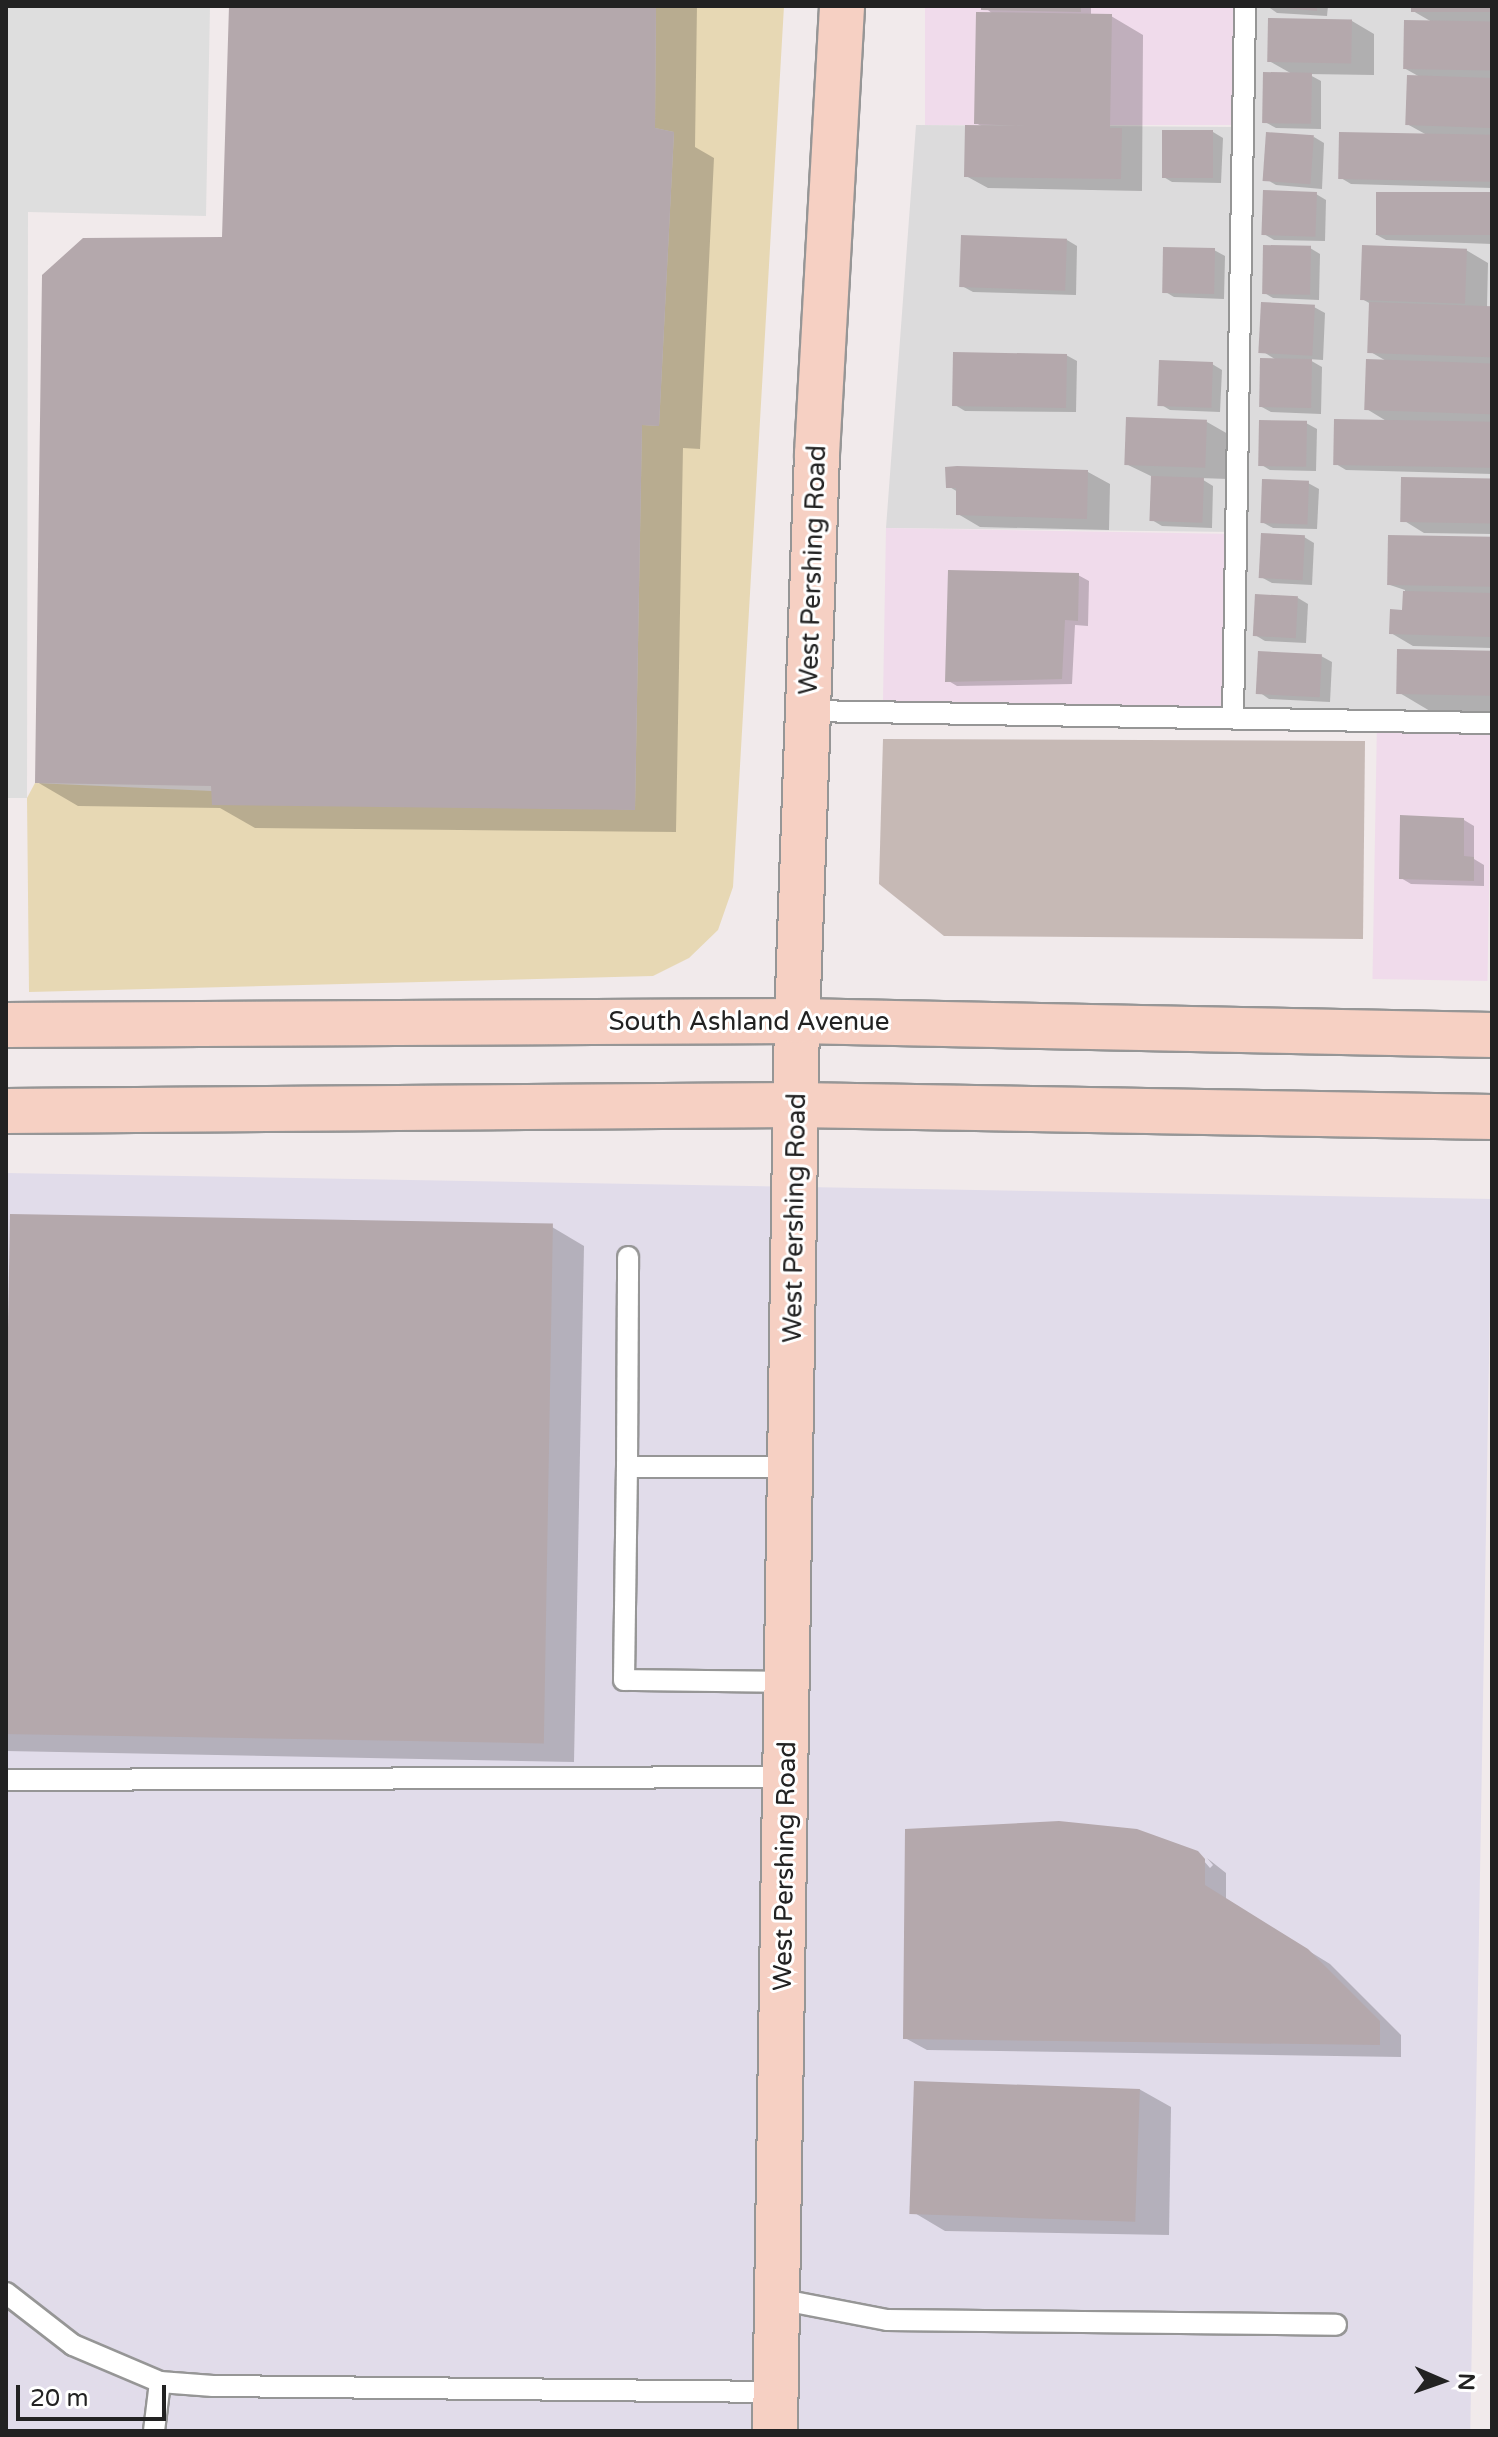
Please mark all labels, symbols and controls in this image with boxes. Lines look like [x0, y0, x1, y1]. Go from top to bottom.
street label: West Pershing Road [793, 445, 833, 695]
street label: South Ashland Avenue [608, 1006, 890, 1038]
street label: West Pershing Road [777, 1093, 813, 1343]
street label: West Pershing Road [767, 1741, 803, 1991]
north arrow [1402, 2341, 1482, 2421]
scale bar [20, 2369, 170, 2419]
text: N [1453, 2373, 1479, 2391]
text: 20 m [30, 2384, 88, 2413]

